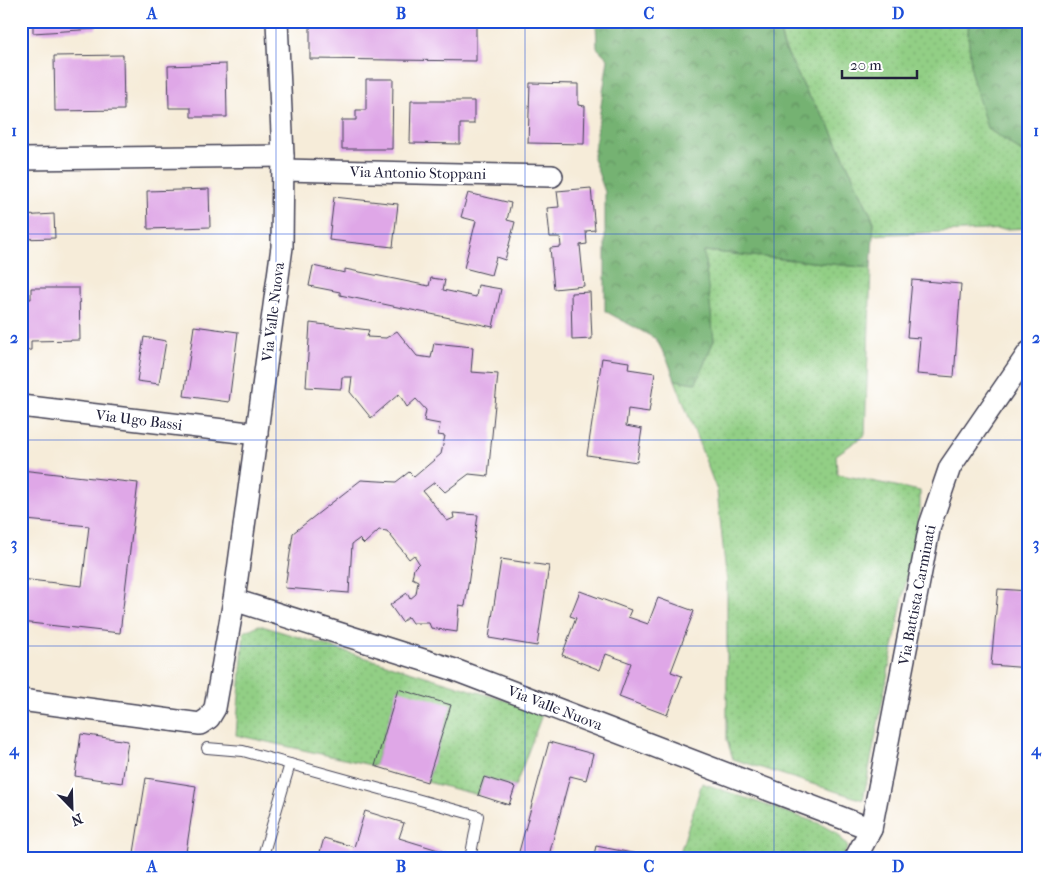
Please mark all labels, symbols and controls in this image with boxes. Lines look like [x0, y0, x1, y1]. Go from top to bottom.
text: A [146, 4, 158, 23]
text: B [396, 4, 406, 23]
text: C [644, 4, 655, 23]
text: D [892, 4, 904, 23]
scale bar [842, 48, 918, 80]
text: 20 m [850, 56, 882, 74]
text: 1 [11, 121, 17, 140]
text: 1 [1033, 121, 1039, 140]
street label: Via Antonio Stoppani [349, 163, 487, 183]
street label: Via Valle Nuova [258, 260, 288, 364]
text: 2 [10, 328, 18, 347]
text: 2 [1032, 328, 1040, 347]
street label: Via Ugo Bassi [94, 406, 184, 434]
street label: Via Battista Carminati [894, 523, 940, 668]
text: 3 [11, 534, 17, 554]
text: 3 [1033, 534, 1039, 554]
street label: Via Valle Nuova [504, 681, 606, 735]
text: 4 [8, 740, 20, 760]
text: 4 [1030, 740, 1042, 760]
north arrow [48, 782, 98, 832]
text: N [68, 810, 85, 830]
text: A [146, 857, 158, 876]
text: B [396, 857, 406, 876]
text: C [644, 857, 655, 876]
text: D [892, 857, 904, 876]

